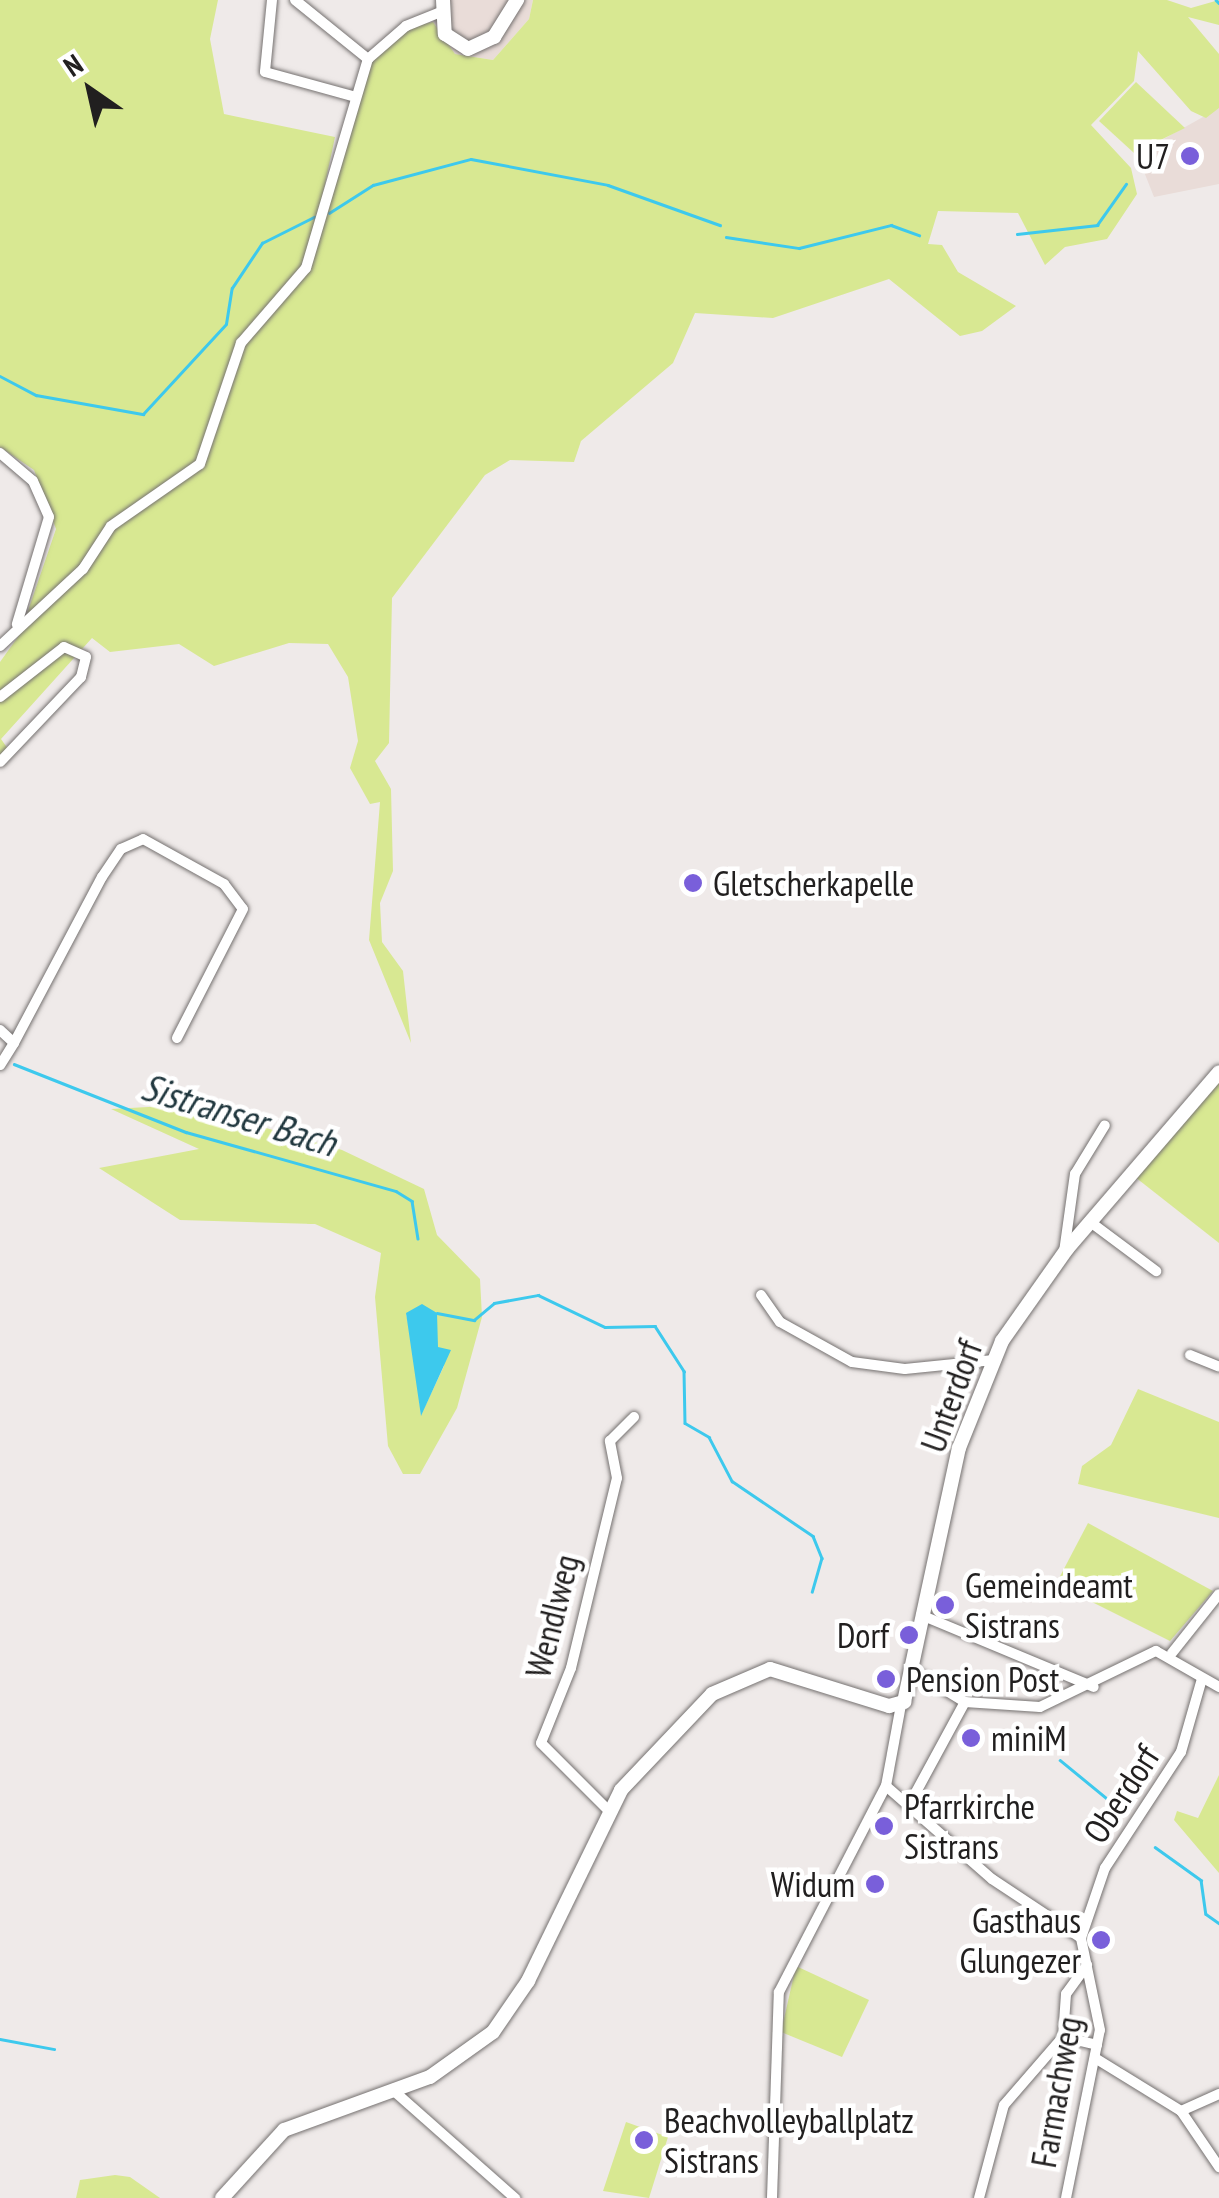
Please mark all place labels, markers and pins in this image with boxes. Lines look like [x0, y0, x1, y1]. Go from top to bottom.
place label: U7 [1136, 135, 1170, 177]
marker: U7 [1179, 145, 1201, 167]
place label: Gletscherkapelle [713, 862, 914, 904]
marker: Gletscherkapelle [682, 872, 704, 894]
place label: Gemeindeamt Sistrans [965, 1564, 1133, 1646]
marker: Gemeindeamt Sistrans [934, 1594, 956, 1616]
place label: Dorf [837, 1614, 889, 1656]
marker: Dorf [898, 1624, 920, 1646]
place label: Pension Post [906, 1658, 1059, 1700]
marker: Pension Post [875, 1668, 897, 1690]
place label: miniM [991, 1717, 1067, 1759]
marker: miniM [960, 1727, 982, 1749]
place label: Pfarrkirche Sistrans [904, 1785, 1035, 1867]
marker: Pfarrkirche Sistrans [873, 1815, 895, 1837]
place label: Widum [771, 1863, 855, 1905]
marker: Widum [864, 1873, 886, 1895]
place label: Gasthaus Glungezer [960, 1899, 1081, 1981]
marker: Gasthaus Glungezer [1090, 1929, 1112, 1951]
place label: Beachvolleyballplatz Sistrans [664, 2099, 914, 2181]
marker: Beachvolleyballplatz Sistrans [633, 2129, 655, 2151]

